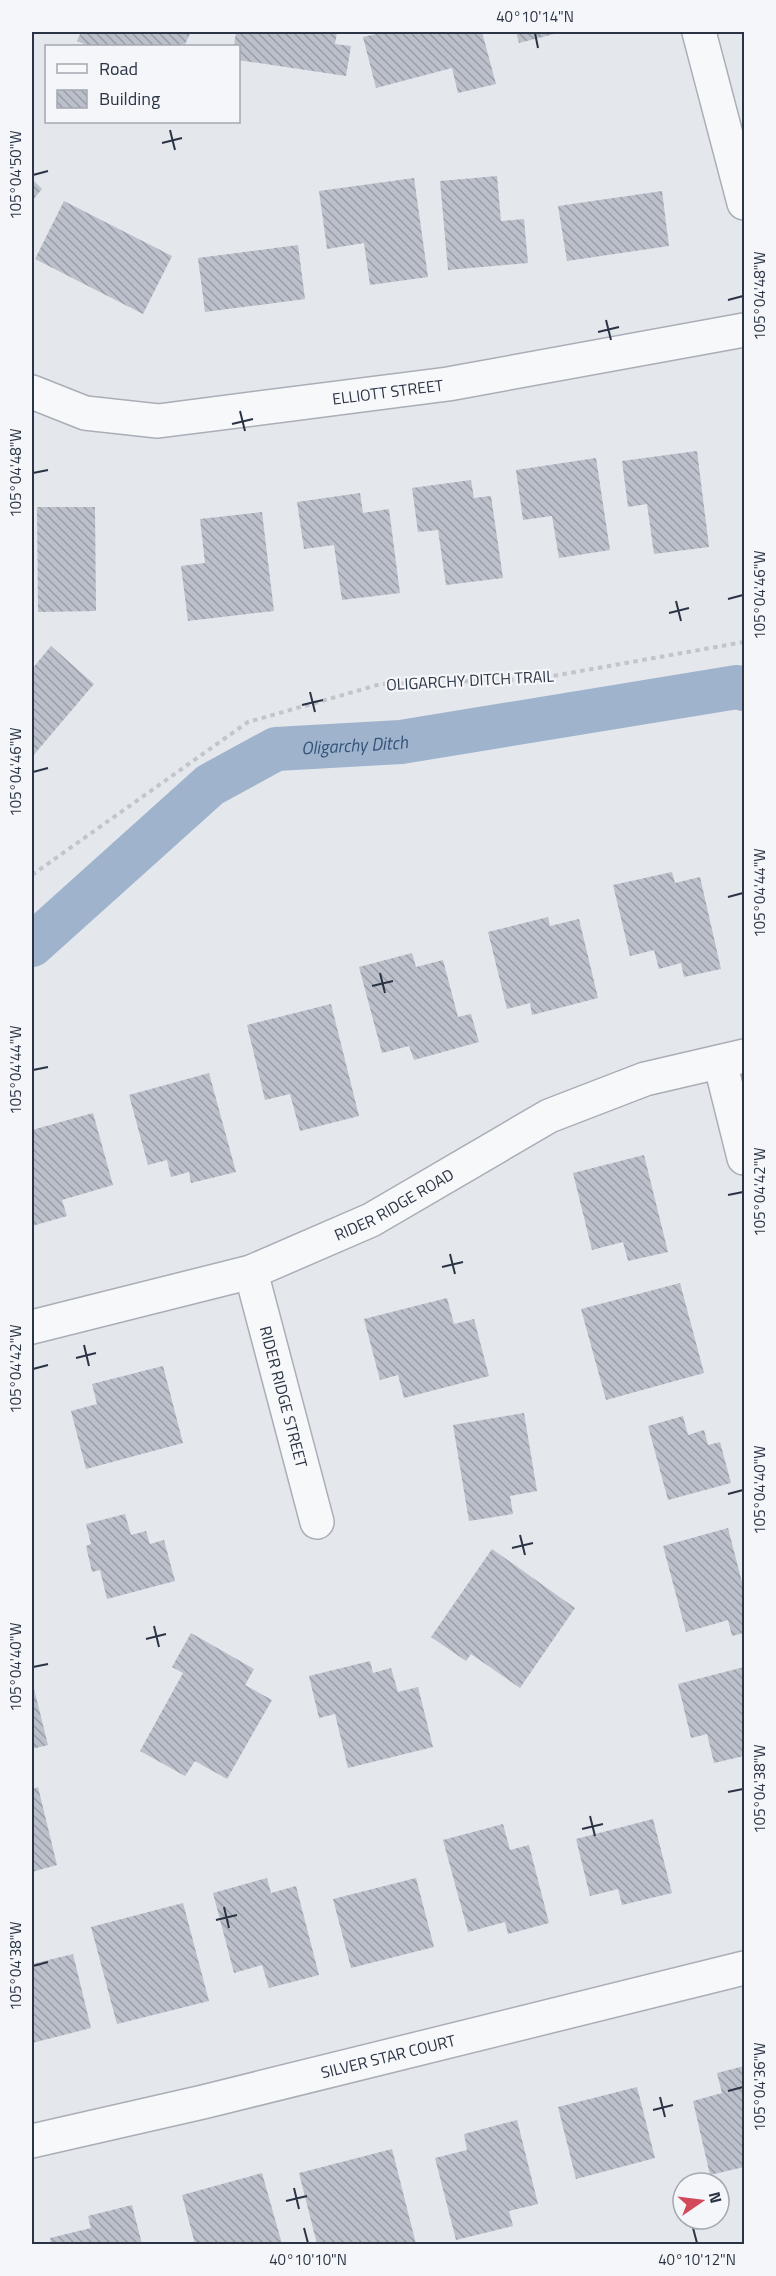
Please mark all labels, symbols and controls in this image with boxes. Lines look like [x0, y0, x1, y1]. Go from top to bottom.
text: 40°10'14"N [496, 5, 574, 28]
legend [45, 45, 240, 123]
text: Road [99, 55, 138, 82]
text: Building [99, 85, 160, 112]
text: 105°04'50"W [4, 130, 27, 220]
text: 105°04'48"W [748, 251, 771, 341]
street label: ELLIOTT STREET [331, 373, 445, 411]
text: 105°04'48"W [4, 428, 27, 518]
text: 105°04'46"W [748, 550, 771, 640]
street label: OLIGARCHY DITCH TRAIL [386, 664, 555, 696]
text: 105°04'46"W [4, 727, 27, 817]
water label: Oligarchy Ditch [300, 727, 411, 761]
text: 105°04'44"W [748, 848, 771, 938]
text: 105°04'44"W [4, 1025, 27, 1115]
text: 105°04'42"W [748, 1147, 771, 1237]
street label: RIDER RIDGE ROAD [330, 1162, 458, 1247]
street label: RIDER RIDGE STREET [254, 1323, 314, 1471]
text: 105°04'42"W [4, 1324, 27, 1414]
text: 105°04'40"W [748, 1445, 771, 1535]
text: 105°04'40"W [4, 1622, 27, 1712]
text: 105°04'38"W [748, 1744, 771, 1834]
text: 105°04'38"W [4, 1921, 27, 2011]
street label: SILVER STAR COURT [318, 2028, 458, 2084]
text: 105°04'36"W [748, 2042, 771, 2132]
north arrow [671, 2171, 731, 2231]
text: N [703, 2189, 729, 2206]
text: 40°10'10"N [269, 2248, 347, 2271]
text: 40°10'12"N [658, 2248, 736, 2271]

